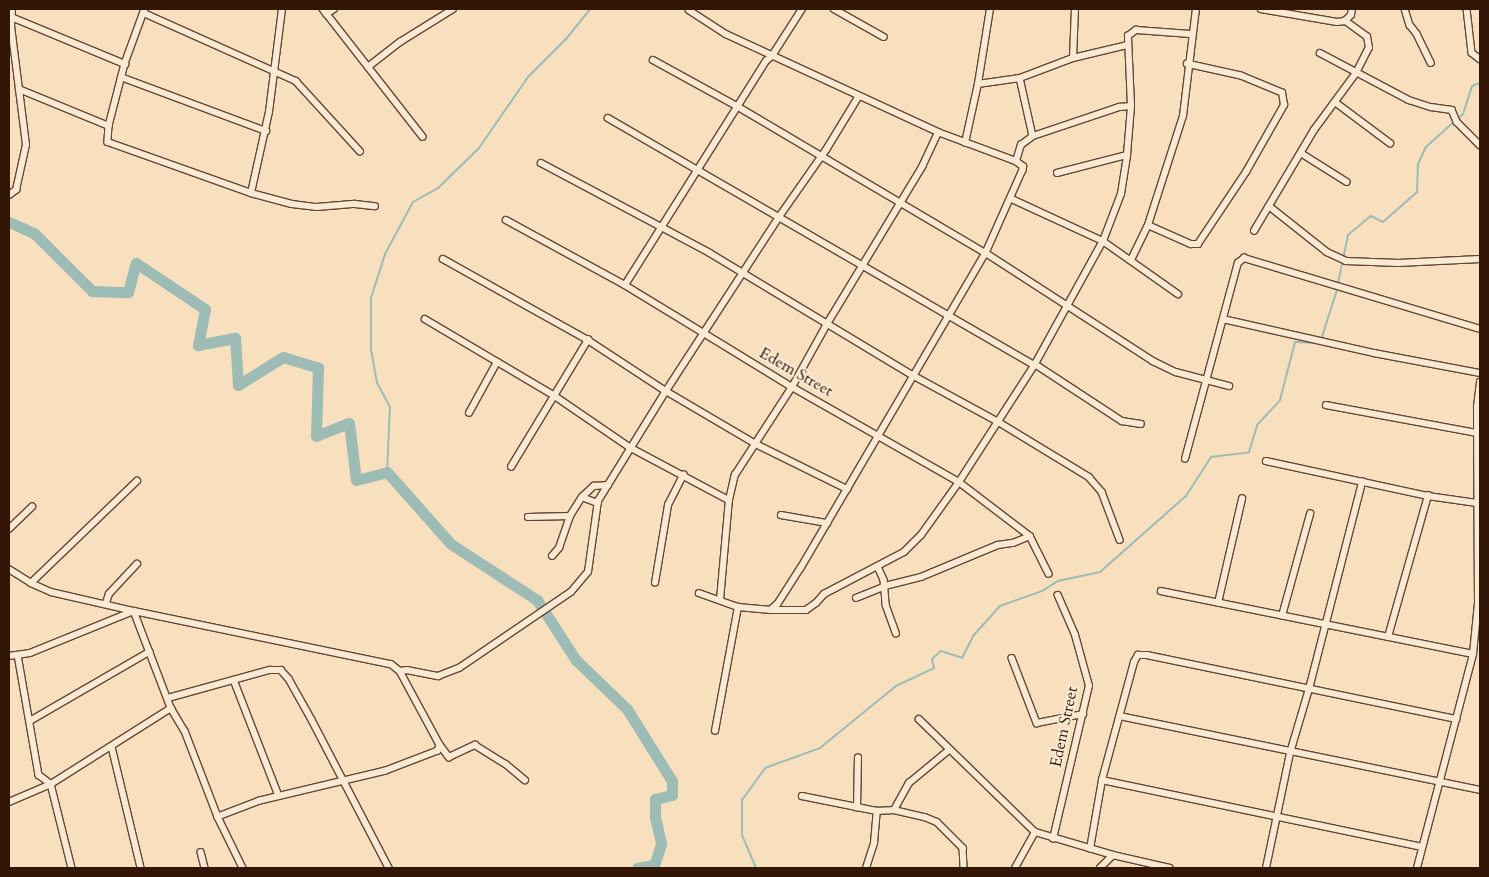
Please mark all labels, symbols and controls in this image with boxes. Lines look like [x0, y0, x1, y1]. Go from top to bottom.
street label: Edem Street [756, 343, 836, 401]
street label: Edem Street [1046, 685, 1082, 769]

